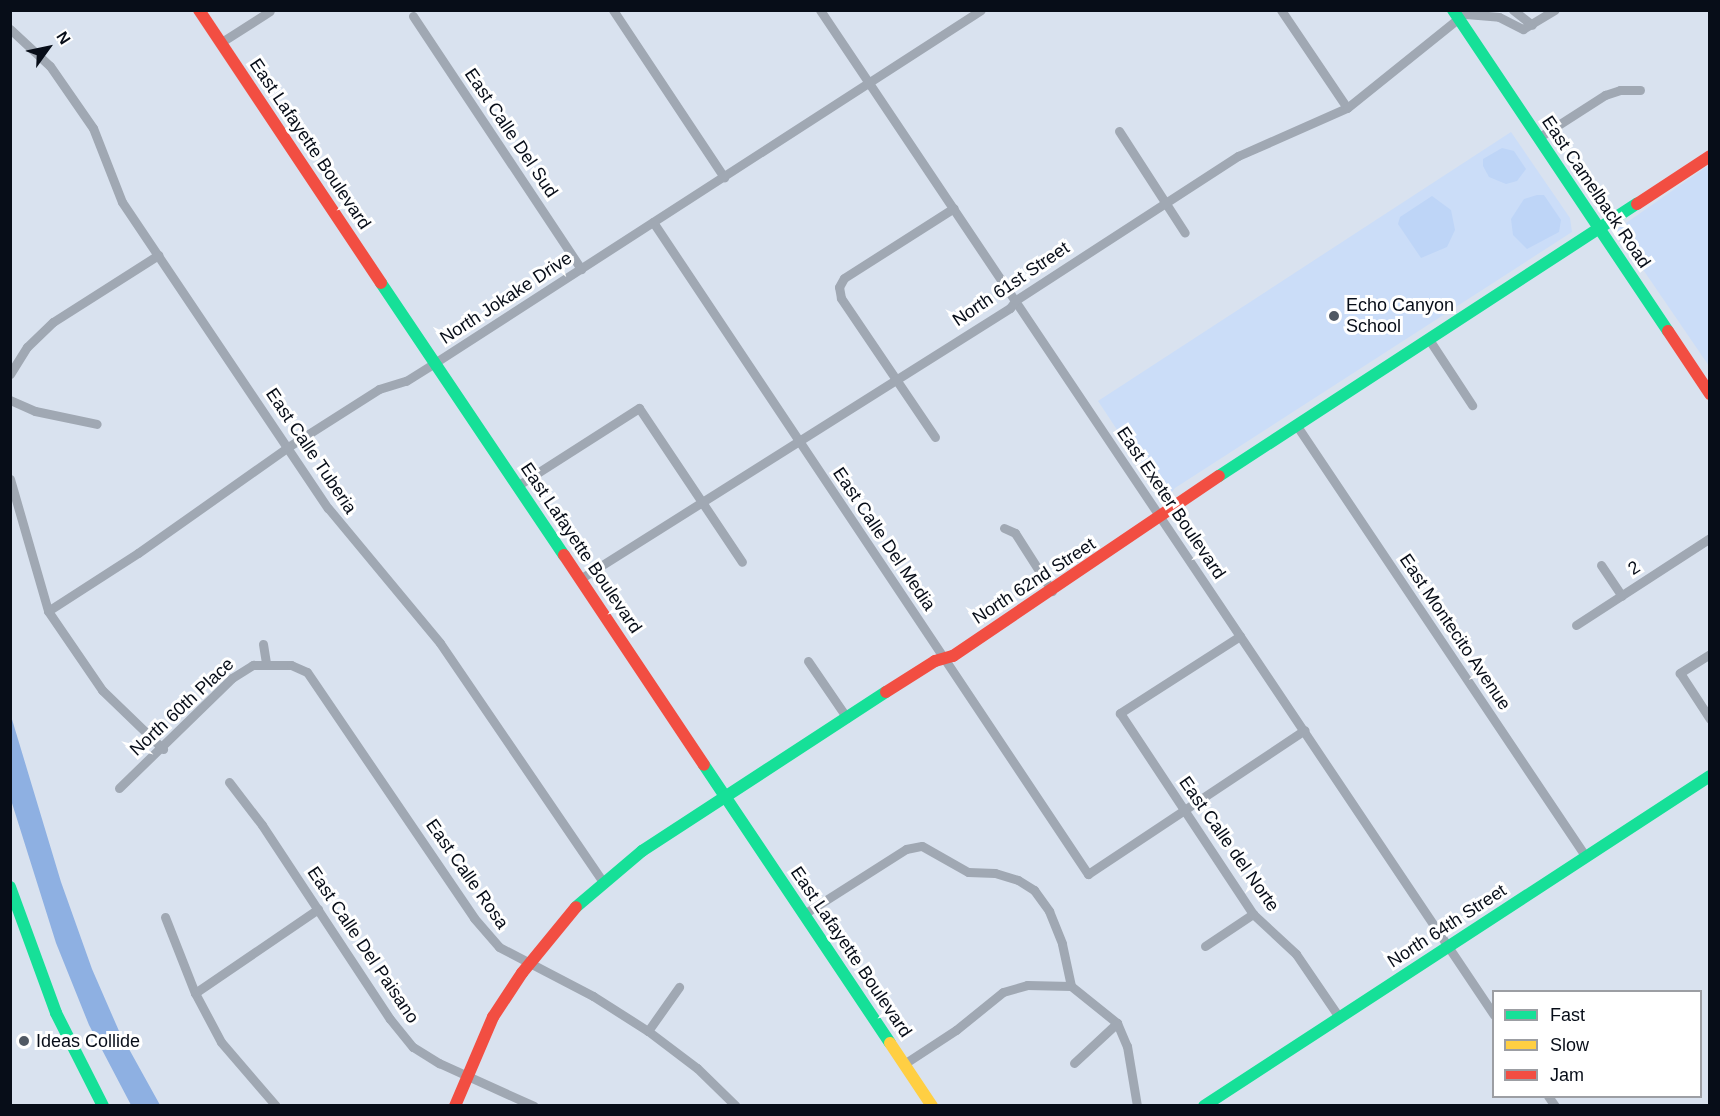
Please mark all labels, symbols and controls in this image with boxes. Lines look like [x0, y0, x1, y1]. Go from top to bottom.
north arrow [18, 18, 78, 78]
text: N [53, 28, 74, 47]
street label: East Lafayette Boulevard [245, 55, 375, 233]
street label: East Calle Del Sud [460, 64, 562, 202]
street label: East Camelback Road [1537, 112, 1655, 272]
street label: North 61st Street [949, 237, 1073, 331]
street label: North Jokake Drive [436, 247, 576, 349]
place label: Echo Canyon School [1346, 295, 1454, 338]
marker: Echo Canyon School [1327, 309, 1341, 323]
street label: East Calle Tuberia [261, 384, 361, 518]
street label: East Exeter Boulevard [1112, 423, 1230, 583]
street label: East Lafayette Boulevard [516, 459, 646, 637]
street label: East Calle Del Media [828, 463, 940, 615]
street label: North 62nd Street [969, 533, 1099, 629]
street label: East Montecito Avenue [1394, 549, 1516, 715]
street label: 2 [1624, 556, 1644, 580]
street label: North 60th Place [126, 653, 238, 761]
street label: East Calle del Norte [1174, 772, 1284, 916]
street label: East Calle Rosa [421, 815, 513, 933]
street label: East Calle Del Paisano [303, 863, 423, 1027]
street label: East Lafayette Boulevard [786, 863, 916, 1041]
street label: North 64th Street [1384, 880, 1510, 972]
legend [1492, 990, 1702, 1098]
text: Fast [1550, 1005, 1585, 1025]
place label: Ideas Collide [36, 1030, 140, 1052]
marker: Ideas Collide [17, 1034, 31, 1048]
text: Slow [1550, 1035, 1589, 1055]
text: Jam [1550, 1065, 1584, 1085]

